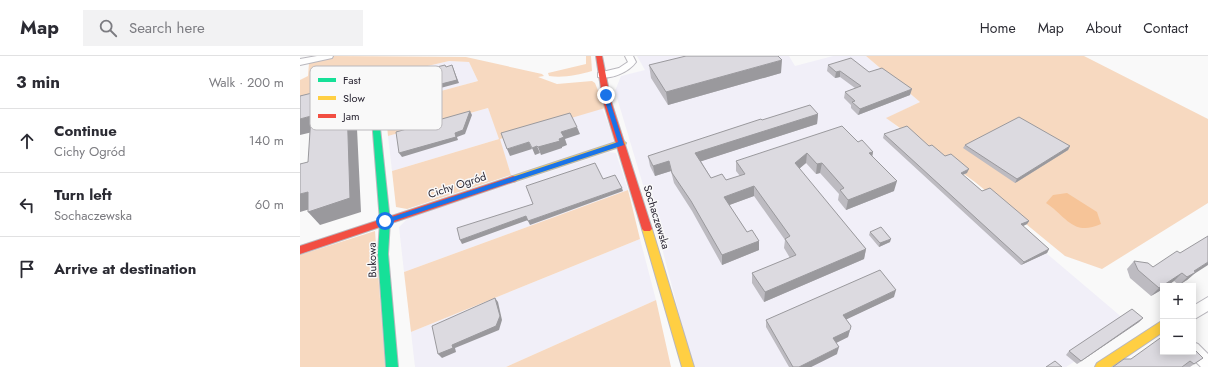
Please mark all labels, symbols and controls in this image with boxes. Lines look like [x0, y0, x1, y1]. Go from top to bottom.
search box [83, 10, 363, 46]
text: Map [20, 14, 59, 41]
icon: search [97, 17, 119, 39]
text: Search here [129, 17, 205, 39]
text: Home [980, 18, 1016, 38]
text: Map [1038, 18, 1064, 38]
text: About [1086, 18, 1121, 38]
text: Contact [1143, 18, 1188, 38]
legend [310, 66, 442, 130]
text: 3 min [16, 70, 60, 94]
text: Fast [343, 72, 361, 88]
text: Walk · 200 m [209, 73, 284, 92]
route end [597, 86, 615, 104]
text: Slow [343, 90, 365, 106]
text: Jam [341, 108, 360, 124]
text: Continue [54, 120, 117, 142]
icon: ahead [16, 130, 38, 152]
text: 140 m [249, 131, 284, 150]
text: Cichy Ogród [54, 142, 125, 161]
street label: Cichy Ogród [426, 168, 488, 202]
street label: Sochaczewska [640, 183, 674, 251]
text: Turn left [54, 184, 112, 206]
icon: left [16, 194, 38, 216]
text: 60 m [255, 195, 284, 214]
text: Sochaczewska [54, 206, 132, 225]
route start [376, 212, 394, 230]
street label: Bukowa [364, 242, 380, 278]
icon: arrive [16, 258, 38, 280]
text: Arrive at destination [54, 258, 196, 280]
map controls [1160, 283, 1196, 355]
button: + [1160, 283, 1196, 319]
button: − [1160, 319, 1196, 355]

